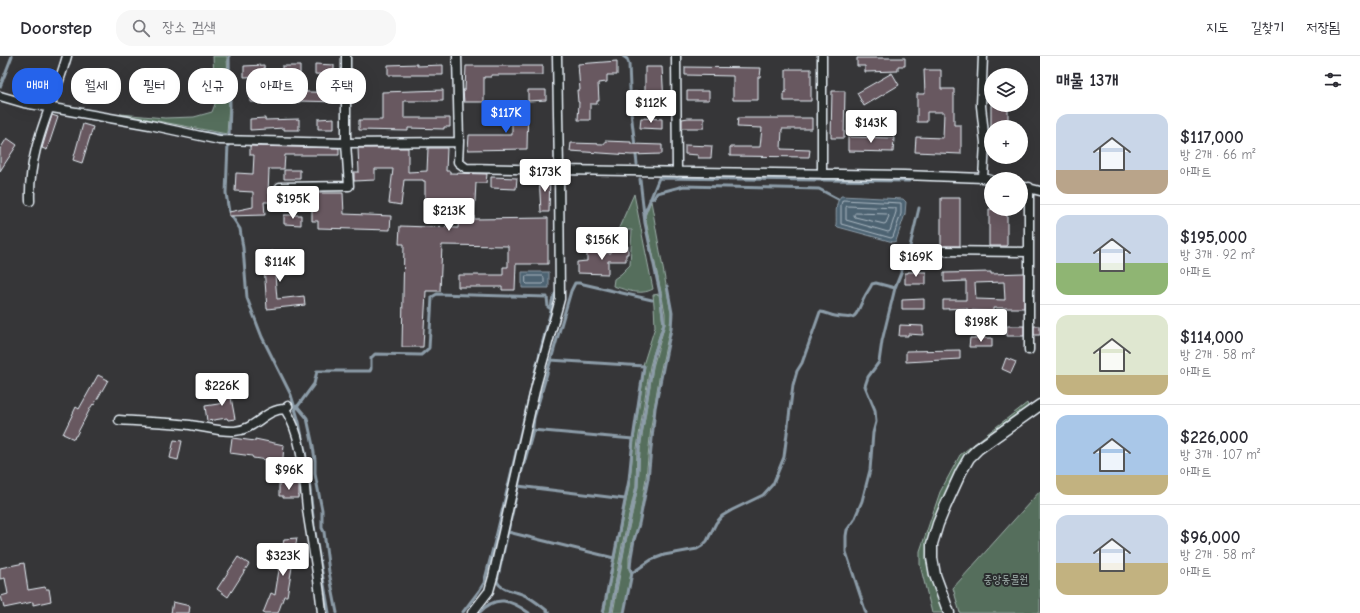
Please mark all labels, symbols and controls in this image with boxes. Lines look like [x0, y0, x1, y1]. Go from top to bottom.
search box [116, 10, 396, 46]
text: Doorstep [20, 17, 92, 39]
icon: search [130, 17, 152, 39]
text: 장소 검색 [162, 18, 216, 36]
text: 지도 [1206, 19, 1228, 36]
text: 길찾기 [1250, 19, 1284, 36]
text: 저장됨 [1306, 19, 1340, 36]
chip: 매매 [12, 68, 63, 104]
chip: 월세 [71, 68, 121, 104]
chip: 필터 [129, 68, 180, 104]
chip: 신규 [188, 68, 238, 104]
chip: 아파트 [246, 68, 308, 104]
chip: 주택 [316, 68, 366, 104]
map controls [984, 68, 1028, 216]
button: layers [984, 68, 1028, 112]
icon: filters [1322, 69, 1344, 91]
text: 매물 13개 [1056, 71, 1118, 90]
pin: $112K [623, 90, 679, 124]
text: $112K [635, 95, 667, 110]
pin: $117K [478, 100, 534, 134]
text: $117K [490, 105, 522, 120]
pin: $143K [843, 110, 899, 144]
text: $143K [855, 115, 887, 130]
button: + [984, 120, 1028, 164]
text: $117,000 [1180, 128, 1244, 147]
icon: home [1088, 130, 1136, 178]
text: 방 2개 · 66 m² [1180, 147, 1255, 162]
pin: $173K [517, 159, 573, 193]
text: $173K [529, 164, 561, 179]
text: 아파트 [1180, 164, 1211, 179]
button: − [984, 172, 1028, 216]
pin: $195K [265, 186, 321, 220]
text: $195K [276, 191, 310, 206]
pin: $213K [421, 198, 477, 232]
text: $213K [432, 203, 466, 218]
pin: $156K [574, 227, 630, 261]
text: $195,000 [1180, 228, 1247, 247]
icon: home [1088, 231, 1136, 279]
text: $156K [585, 232, 619, 247]
pin: $169K [888, 244, 944, 278]
text: 방 3개 · 92 m² [1180, 247, 1255, 262]
pin: $114K [252, 249, 308, 283]
text: $169K [899, 249, 933, 264]
text: $114K [264, 254, 296, 269]
text: 아파트 [1180, 264, 1211, 279]
pin: $198K [953, 309, 1009, 343]
text: $198K [964, 314, 998, 329]
text: $114,000 [1180, 328, 1244, 347]
icon: home [1088, 331, 1136, 379]
text: 방 2개 · 58 m² [1180, 347, 1255, 362]
text: 아파트 [1180, 364, 1211, 379]
pin: $226K [194, 373, 250, 407]
text: $226K [205, 378, 239, 393]
text: $226,000 [1180, 428, 1248, 447]
icon: home [1088, 431, 1136, 479]
text: 방 3개 · 107 m² [1180, 447, 1260, 462]
pin: $96K [265, 457, 313, 491]
text: $96K [275, 462, 303, 477]
text: 아파트 [1180, 464, 1211, 479]
text: $96,000 [1180, 528, 1240, 547]
icon: home [1088, 531, 1136, 579]
pin: $323K [255, 543, 311, 577]
text: 방 2개 · 58 m² [1180, 547, 1255, 562]
text: $323K [266, 548, 300, 563]
text: 아파트 [1180, 564, 1211, 579]
park label: 중앙동물원 [984, 573, 1028, 586]

